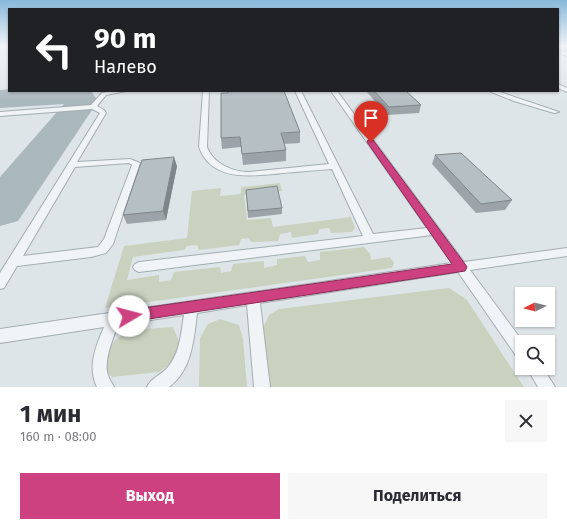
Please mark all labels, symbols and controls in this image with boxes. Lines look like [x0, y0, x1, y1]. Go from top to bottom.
text: 90 m [94, 22, 156, 55]
icon: left [28, 24, 80, 76]
text: Налево [94, 56, 157, 78]
pin [354, 101, 388, 142]
icon: arrive [360, 107, 382, 129]
north arrow [515, 287, 555, 327]
map controls [515, 287, 555, 375]
position arrow [108, 295, 150, 337]
button: search [515, 335, 555, 375]
text: 1 мин [20, 400, 81, 428]
button: close [505, 400, 547, 442]
text: 160 m · 08:00 [20, 429, 96, 444]
button: Выход [20, 473, 280, 519]
button: Поделиться [288, 473, 547, 519]

